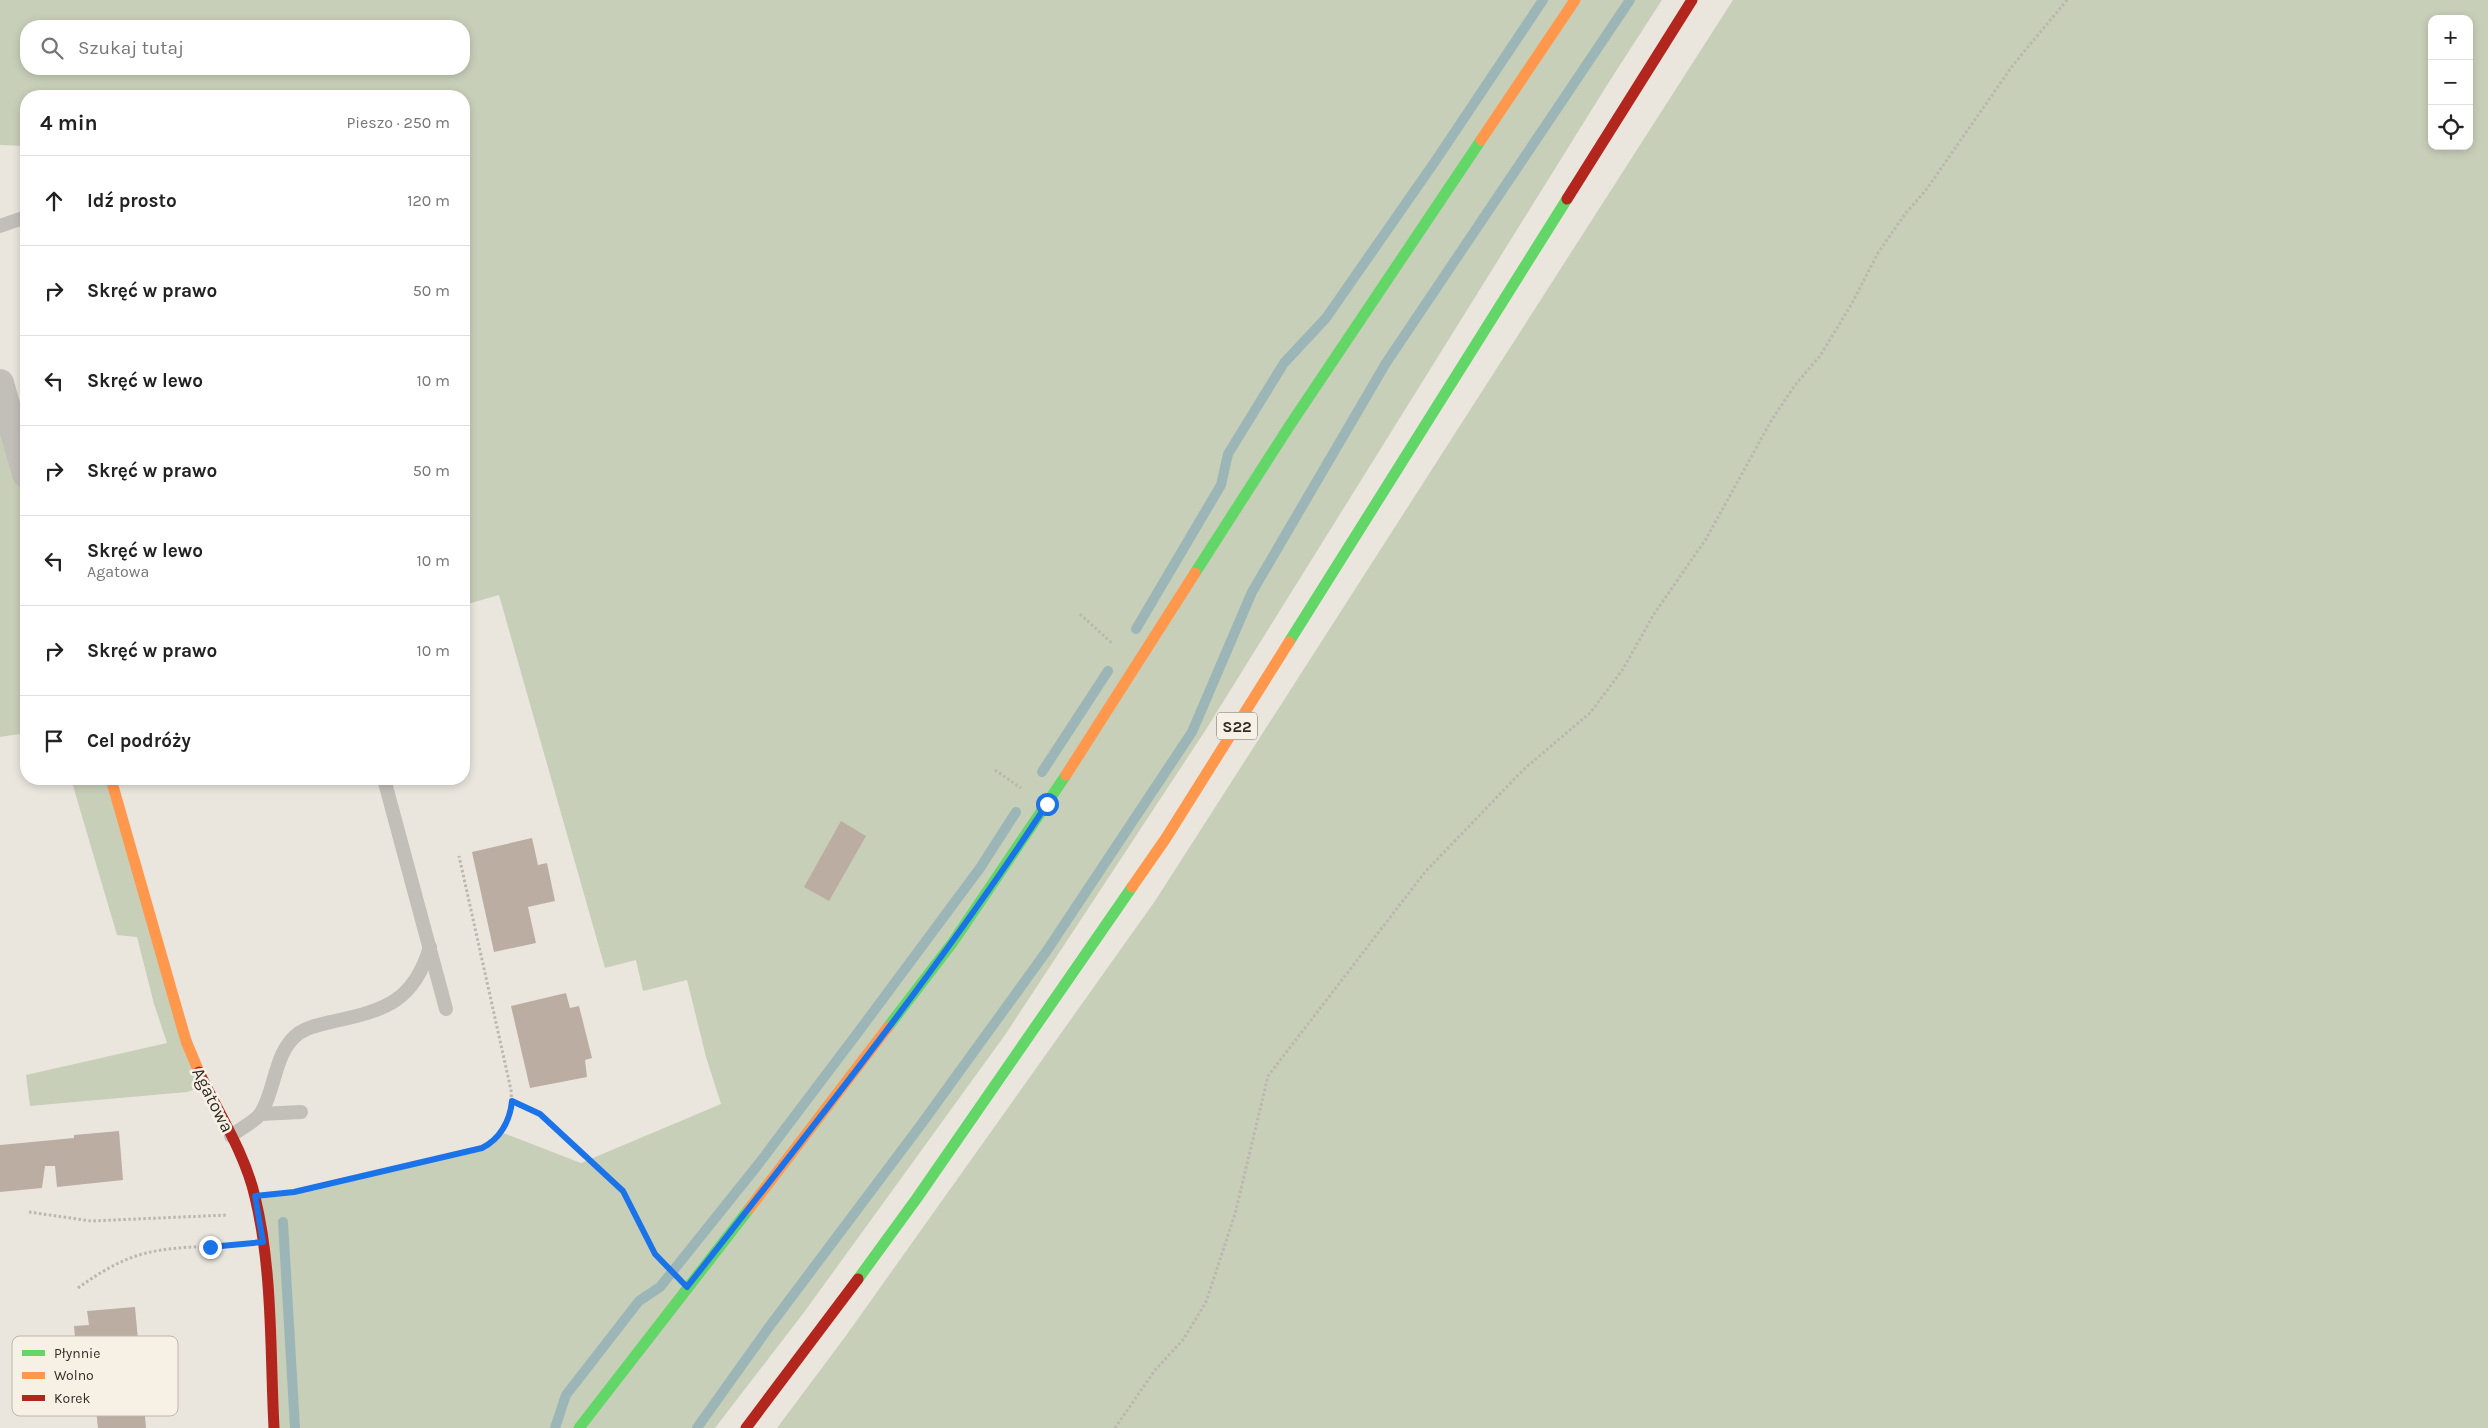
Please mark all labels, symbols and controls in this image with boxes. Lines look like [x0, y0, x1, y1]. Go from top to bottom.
map controls [2428, 15, 2473, 150]
button: + [2428, 15, 2473, 60]
search box [20, 20, 470, 75]
icon: search [38, 34, 66, 62]
text: Szukaj tutaj [78, 37, 184, 59]
button: − [2428, 60, 2473, 105]
button: locate [2428, 105, 2473, 150]
text: 4 min [40, 111, 98, 135]
text: Pieszo · 250 m [346, 113, 450, 132]
icon: ahead [40, 187, 68, 215]
text: Idź prosto [87, 190, 177, 212]
text: 120 m [407, 191, 450, 210]
icon: right [40, 277, 68, 305]
text: Skręć w prawo [87, 280, 217, 302]
text: 50 m [413, 281, 450, 300]
icon: left [40, 367, 68, 395]
text: Skręć w lewo [87, 370, 203, 392]
text: 10 m [416, 371, 450, 390]
icon: right [40, 457, 68, 485]
text: Skręć w prawo [87, 460, 217, 482]
text: 50 m [413, 461, 450, 480]
text: Skręć w lewo [87, 540, 203, 562]
icon: left [40, 547, 68, 575]
text: 10 m [416, 551, 450, 570]
text: Agatowa [87, 562, 149, 581]
icon: right [40, 637, 68, 665]
text: Skręć w prawo [87, 640, 217, 662]
text: 10 m [416, 641, 450, 660]
road number: S22 [1217, 712, 1257, 739]
icon: arrive [40, 727, 68, 755]
text: Cel podróży [87, 730, 191, 752]
route start [1036, 793, 1059, 816]
street label: Agatowa [187, 1064, 239, 1136]
route end [199, 1236, 222, 1259]
legend [12, 1336, 178, 1416]
text: Płynnie [54, 1345, 100, 1362]
text: Wolno [54, 1367, 94, 1384]
text: Korek [54, 1390, 90, 1407]

